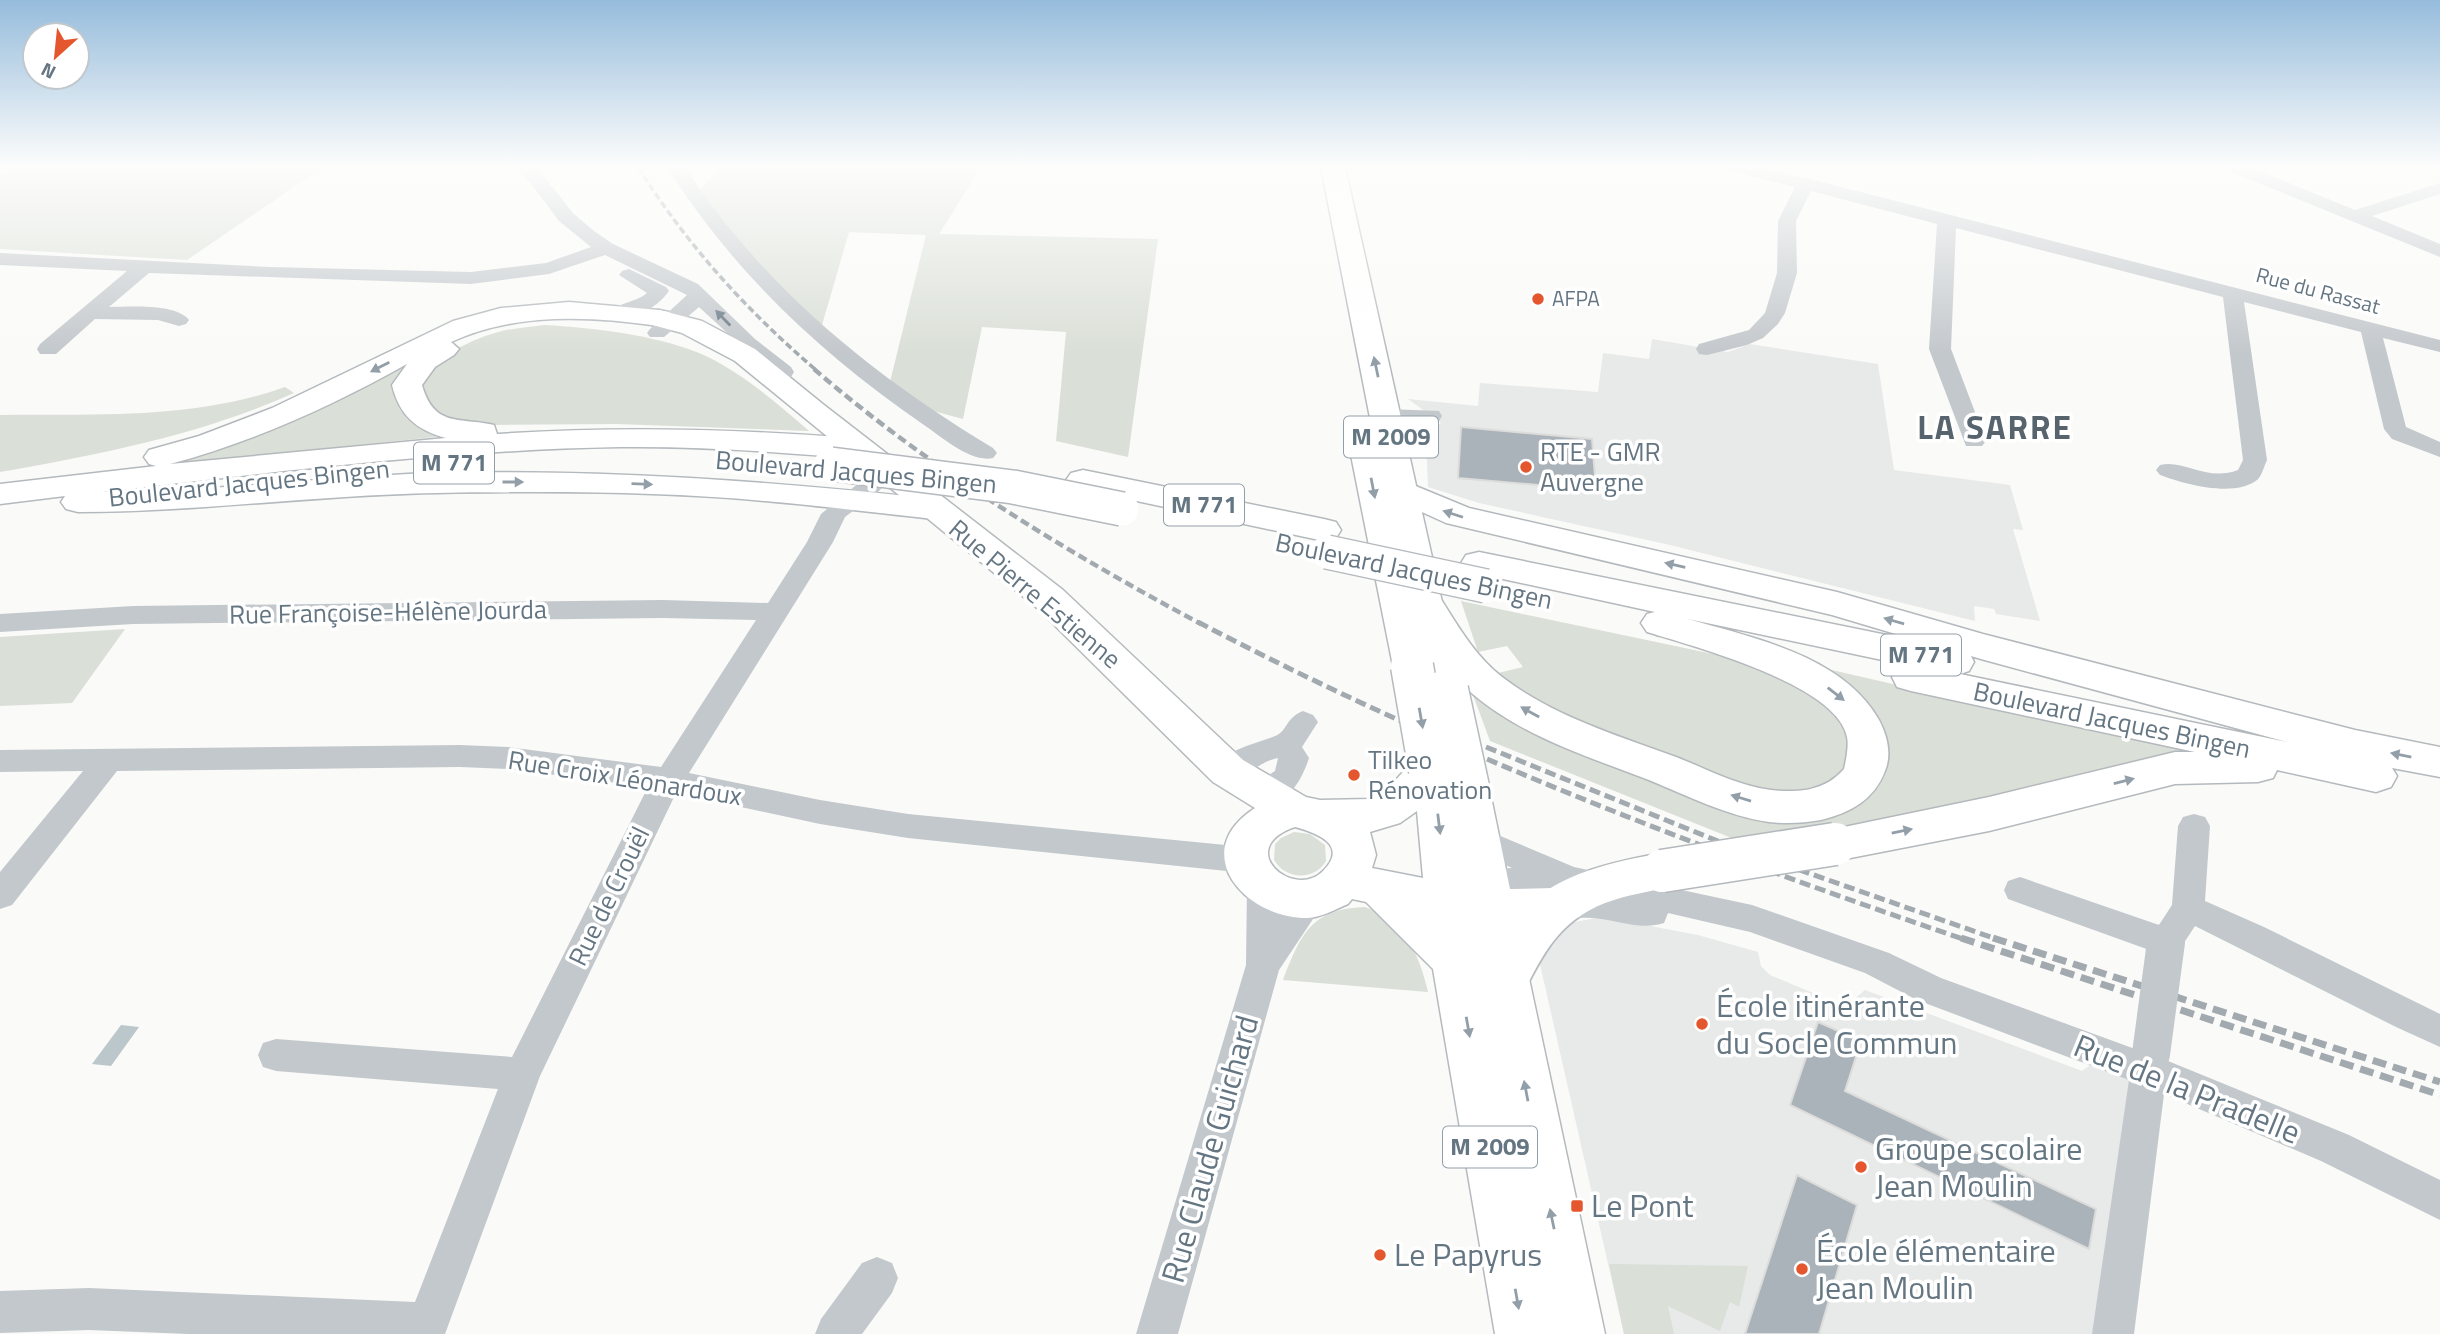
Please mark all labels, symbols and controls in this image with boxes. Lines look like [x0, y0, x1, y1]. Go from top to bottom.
north arrow [21, 21, 91, 91]
text: N [36, 56, 61, 88]
street label: Rue du Rassat [2253, 258, 2384, 322]
place label: AFPA [1552, 282, 1600, 314]
marker: AFPA [1530, 291, 1546, 307]
one-way arrow [715, 310, 731, 327]
one-way arrow [1370, 356, 1381, 378]
one-way arrow [370, 362, 390, 373]
district label: LA SARRE [1917, 402, 2073, 452]
road number: M 2009 [1344, 416, 1438, 458]
place label: RTE - GMR Auvergne [1540, 432, 1661, 501]
street label: Boulevard Jacques Bingen [714, 440, 998, 503]
road number: M 771 [414, 442, 494, 484]
street label: Boulevard Jacques Bingen [107, 448, 391, 517]
marker: RTE - GMR Auvergne [1518, 459, 1534, 475]
one-way arrow [503, 476, 525, 488]
one-way arrow [1368, 477, 1379, 499]
one-way arrow [631, 478, 653, 490]
road number: M 771 [1164, 484, 1244, 526]
one-way arrow [1443, 508, 1464, 519]
street label: Rue Pierre Estienne [940, 510, 1130, 678]
street label: Boulevard Jacques Bingen [1272, 522, 1556, 619]
one-way arrow [1664, 560, 1686, 571]
street label: Rue Françoise-Hélène Jourda [229, 589, 547, 634]
one-way arrow [1883, 615, 1904, 625]
road number: M 771 [1881, 634, 1961, 676]
street label: Boulevard Jacques Bingen [1970, 671, 2254, 768]
one-way arrow [1826, 686, 1844, 701]
one-way arrow [1520, 706, 1540, 718]
one-way arrow [1416, 707, 1427, 729]
street label: Rue Croix Léonardoux [505, 740, 745, 815]
place label: Tilkeo Rénovation [1368, 740, 1492, 809]
one-way arrow [2390, 749, 2412, 760]
marker: Tilkeo Rénovation [1346, 767, 1362, 783]
one-way arrow [2113, 775, 2135, 786]
one-way arrow [1730, 792, 1751, 802]
one-way arrow [1434, 813, 1445, 835]
street label: Rue de Crouël [558, 820, 659, 972]
one-way arrow [1891, 826, 1913, 837]
place label: École itinérante du Socle Commun [1716, 981, 1957, 1066]
street label: Rue Claude Guichard [1148, 1009, 1270, 1288]
one-way arrow [1462, 1016, 1473, 1038]
marker: École itinérante du Socle Commun [1694, 1016, 1710, 1032]
street label: Rue de la Pradelle [2067, 1021, 2308, 1155]
one-way arrow [1520, 1080, 1531, 1102]
place label: Groupe scolaire Jean Moulin [1875, 1124, 2082, 1209]
road number: M 2009 [1443, 1126, 1537, 1168]
marker: Groupe scolaire Jean Moulin [1853, 1159, 1869, 1175]
place label: Le Pont [1591, 1181, 1693, 1229]
marker: Le Pont [1569, 1198, 1585, 1214]
one-way arrow [1546, 1208, 1557, 1230]
place label: École élémentaire Jean Moulin [1816, 1226, 2056, 1311]
place label: Le Papyrus [1394, 1230, 1542, 1278]
marker: Le Papyrus [1372, 1247, 1388, 1263]
marker: École élémentaire Jean Moulin [1794, 1261, 1810, 1277]
one-way arrow [1512, 1288, 1523, 1310]

